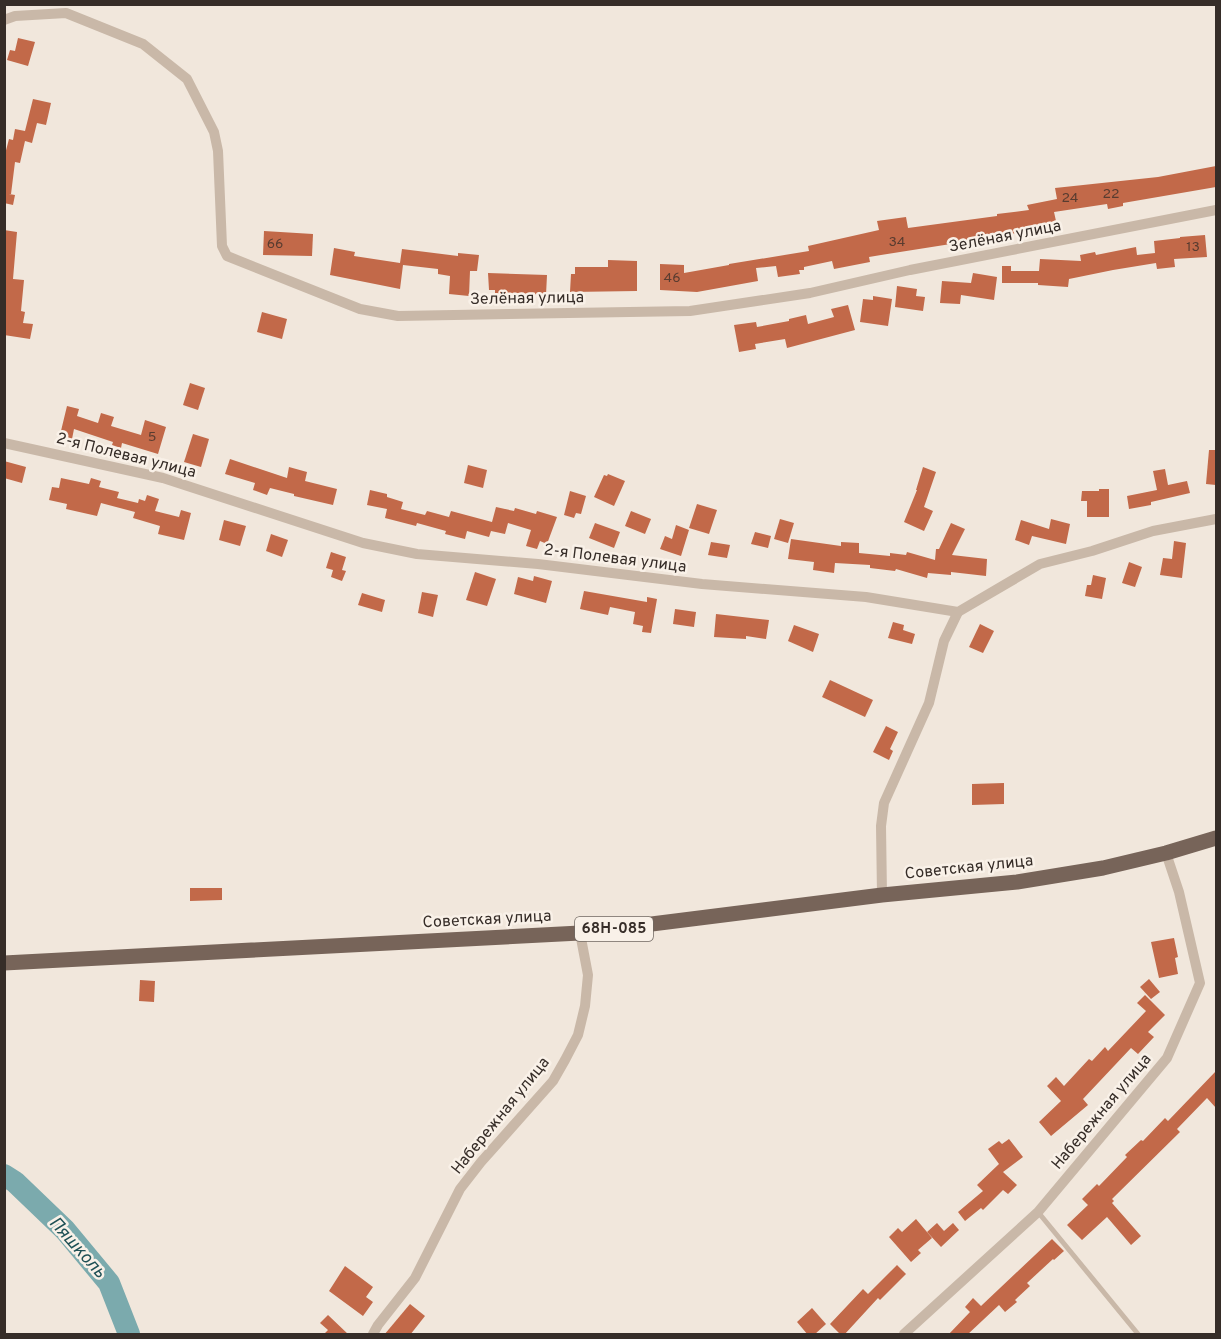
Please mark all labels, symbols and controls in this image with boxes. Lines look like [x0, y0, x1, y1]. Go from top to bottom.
house number: 22 [1102, 186, 1120, 203]
house number: 24 [1061, 190, 1079, 207]
street label: Зелёная улица [947, 216, 1063, 258]
house number: 34 [888, 234, 906, 251]
house number: 66 [267, 236, 283, 253]
house number: 13 [1186, 239, 1200, 256]
house number: 46 [663, 270, 681, 287]
street label: Зелёная улица [470, 288, 584, 310]
street label: 2-я Полевая улица [54, 429, 198, 483]
house number: 5 [148, 429, 156, 446]
street label: 2-я Полевая улица [543, 540, 687, 578]
street label: Советская улица [904, 851, 1034, 885]
street label: Советская улица [422, 907, 552, 933]
road number: 68Н-085 [575, 917, 653, 941]
street label: Набережная улица [1048, 1050, 1156, 1174]
street label: Набережная улица [448, 1053, 554, 1179]
water label: Пяшколь [43, 1212, 111, 1284]

